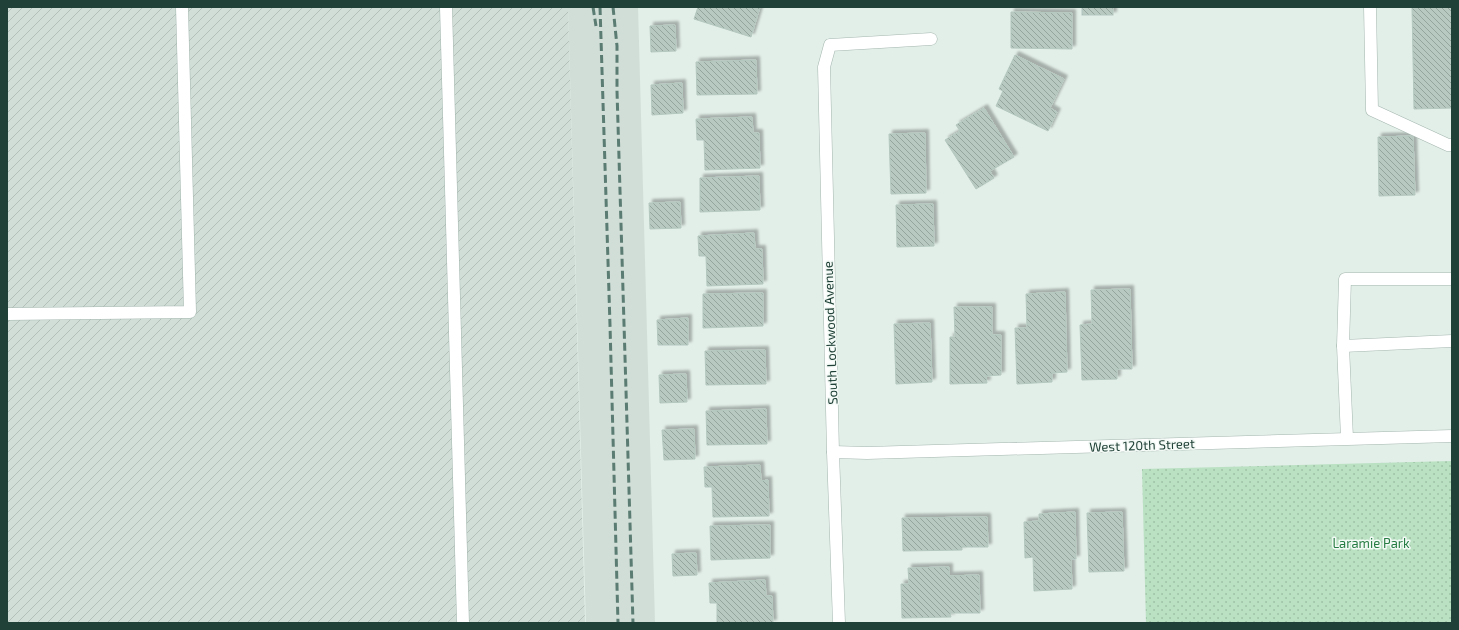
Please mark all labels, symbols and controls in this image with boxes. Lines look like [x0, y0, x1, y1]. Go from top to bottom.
street label: South Lockwood Avenue [819, 261, 840, 405]
street label: West 120th Street [1089, 435, 1195, 455]
park label: Laramie Park [1332, 535, 1410, 551]

